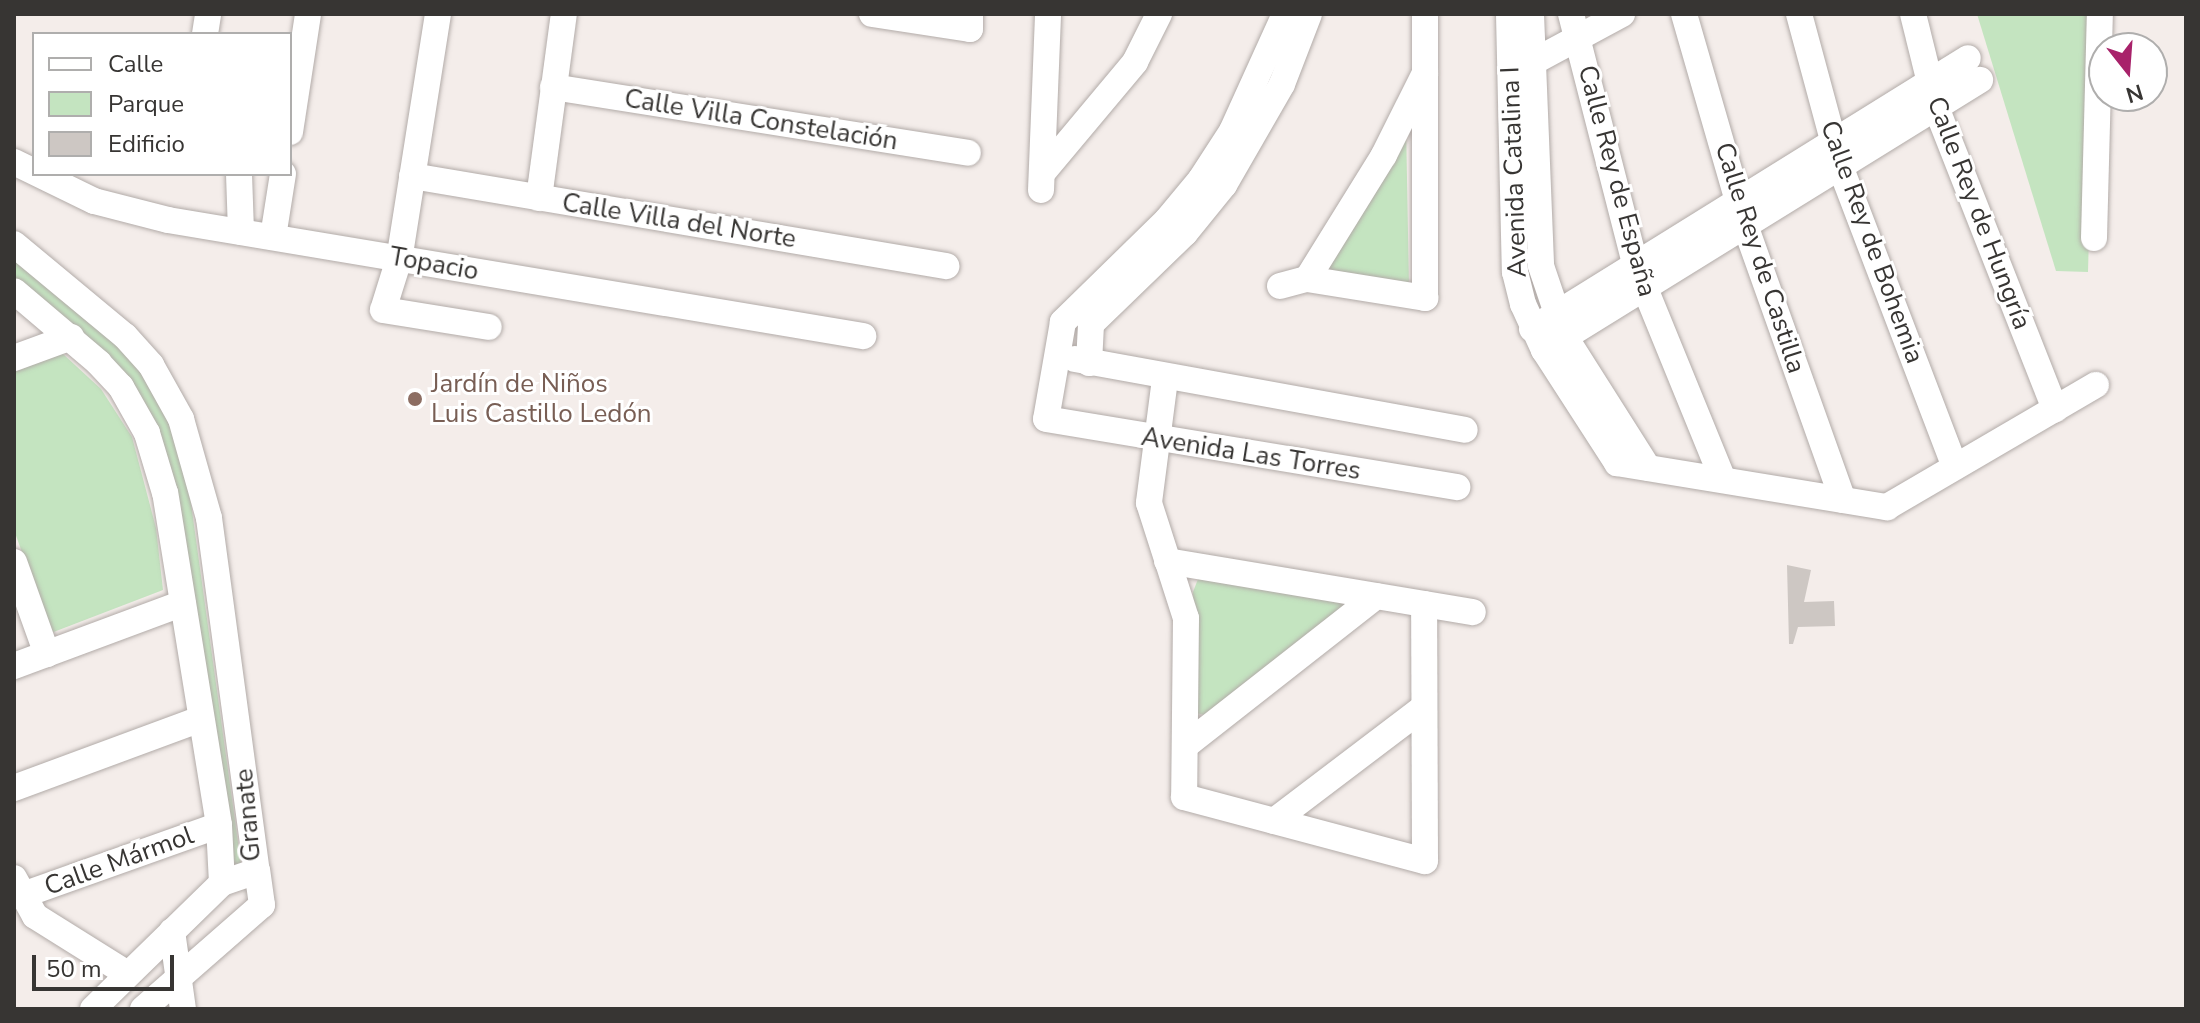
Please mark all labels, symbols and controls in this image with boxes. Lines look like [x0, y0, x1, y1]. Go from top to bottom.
legend [32, 32, 292, 176]
north arrow [2088, 32, 2168, 112]
text: Calle [108, 48, 163, 80]
street label: Calle Rey de España [1571, 62, 1663, 300]
street label: Avenida Catalina I [1495, 66, 1533, 278]
text: N [2122, 76, 2147, 110]
street label: Calle Villa Constelación [622, 83, 900, 157]
text: Parque [108, 88, 184, 120]
street label: Calle Rey de Hungría [1920, 92, 2038, 334]
street label: Calle Rey de Bohemia [1814, 116, 1930, 368]
text: Edificio [108, 128, 185, 160]
street label: Calle Rey de Castilla [1708, 139, 1812, 377]
street label: Calle Villa del Norte [560, 187, 798, 255]
street label: Topacio [387, 241, 481, 287]
place label: Jardín de Niños Luis Castillo Ledón [431, 368, 652, 430]
marker: Jardín de Niños Luis Castillo Ledón [406, 390, 424, 408]
street label: Avenida Las Torres [1139, 421, 1363, 487]
street label: Granate [228, 767, 268, 863]
street label: Calle Mármol [40, 820, 198, 902]
scale bar [36, 939, 178, 989]
text: 50 m [46, 953, 102, 985]

